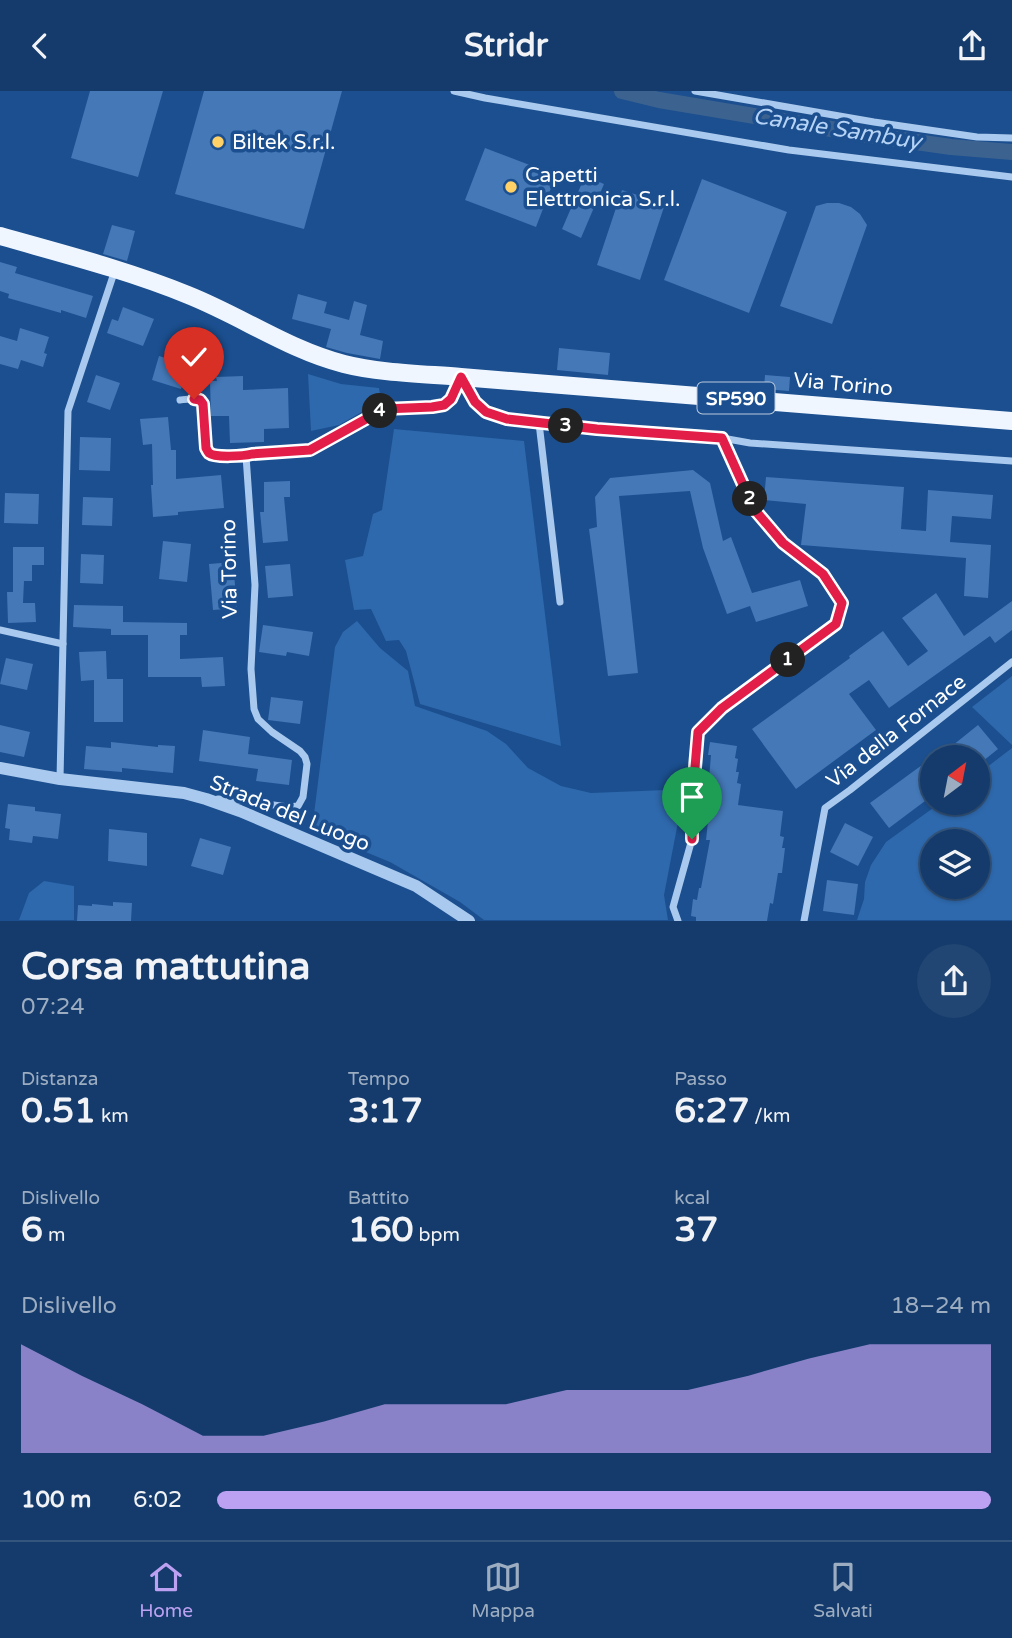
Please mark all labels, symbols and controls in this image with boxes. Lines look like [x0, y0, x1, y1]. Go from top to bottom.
icon: back [21, 27, 59, 65]
text: Stridr [464, 27, 548, 65]
icon: share [953, 27, 991, 65]
water label: Canale Sambuy [751, 102, 925, 156]
place label: Biltek S.r.l. [232, 130, 335, 155]
marker: Biltek S.r.l. [210, 134, 226, 150]
place label: Capetti Elettronica S.r.l. [525, 163, 680, 212]
marker: Capetti Elettronica S.r.l. [503, 179, 519, 195]
pin [164, 327, 224, 399]
icon: check [175, 338, 213, 376]
street label: Via Torino [792, 368, 894, 401]
road number: SP590 [698, 383, 774, 413]
pin: 4 [362, 393, 398, 429]
text: 4 [374, 399, 385, 421]
pin: 3 [548, 409, 584, 443]
text: 3 [560, 414, 571, 436]
pin: 2 [732, 481, 768, 517]
text: 2 [744, 487, 755, 509]
street label: Via Torino [216, 519, 243, 619]
pin: 1 [770, 643, 806, 677]
text: 1 [782, 648, 793, 670]
street label: Via della Fornace [822, 669, 971, 794]
north arrow [920, 745, 990, 815]
map controls [920, 745, 990, 899]
pin [662, 767, 722, 839]
street label: Strada del Luogo [206, 770, 373, 857]
icon: arrive [673, 778, 711, 816]
button: layers [920, 829, 990, 899]
text: Corsa mattutina [21, 944, 310, 990]
button: share [917, 944, 991, 1018]
text: 07:24 [21, 993, 85, 1021]
text: Distanza [21, 1068, 99, 1090]
text: Tempo [348, 1068, 410, 1090]
text: Passo [674, 1068, 727, 1090]
text: 0.51 [21, 1090, 96, 1132]
text: 3:17 [348, 1090, 423, 1132]
text: 6:27 [674, 1090, 749, 1132]
text: km [96, 1105, 129, 1127]
text: /km [749, 1105, 791, 1127]
text: Dislivello [21, 1187, 100, 1209]
text: Battito [348, 1187, 409, 1209]
text: kcal [674, 1187, 710, 1209]
text: 6 [21, 1209, 43, 1251]
text: 160 [348, 1209, 414, 1251]
text: 37 [674, 1209, 718, 1251]
text: m [43, 1224, 65, 1246]
text: bpm [414, 1224, 460, 1246]
text: Dislivello [21, 1292, 117, 1320]
text: 18–24 m [890, 1292, 991, 1320]
text: 100 m [21, 1486, 91, 1514]
text: 6:02 [133, 1486, 182, 1514]
tab: Home [139, 1558, 193, 1622]
tab: Mappa [471, 1558, 535, 1622]
tab: Salvati [813, 1558, 873, 1622]

